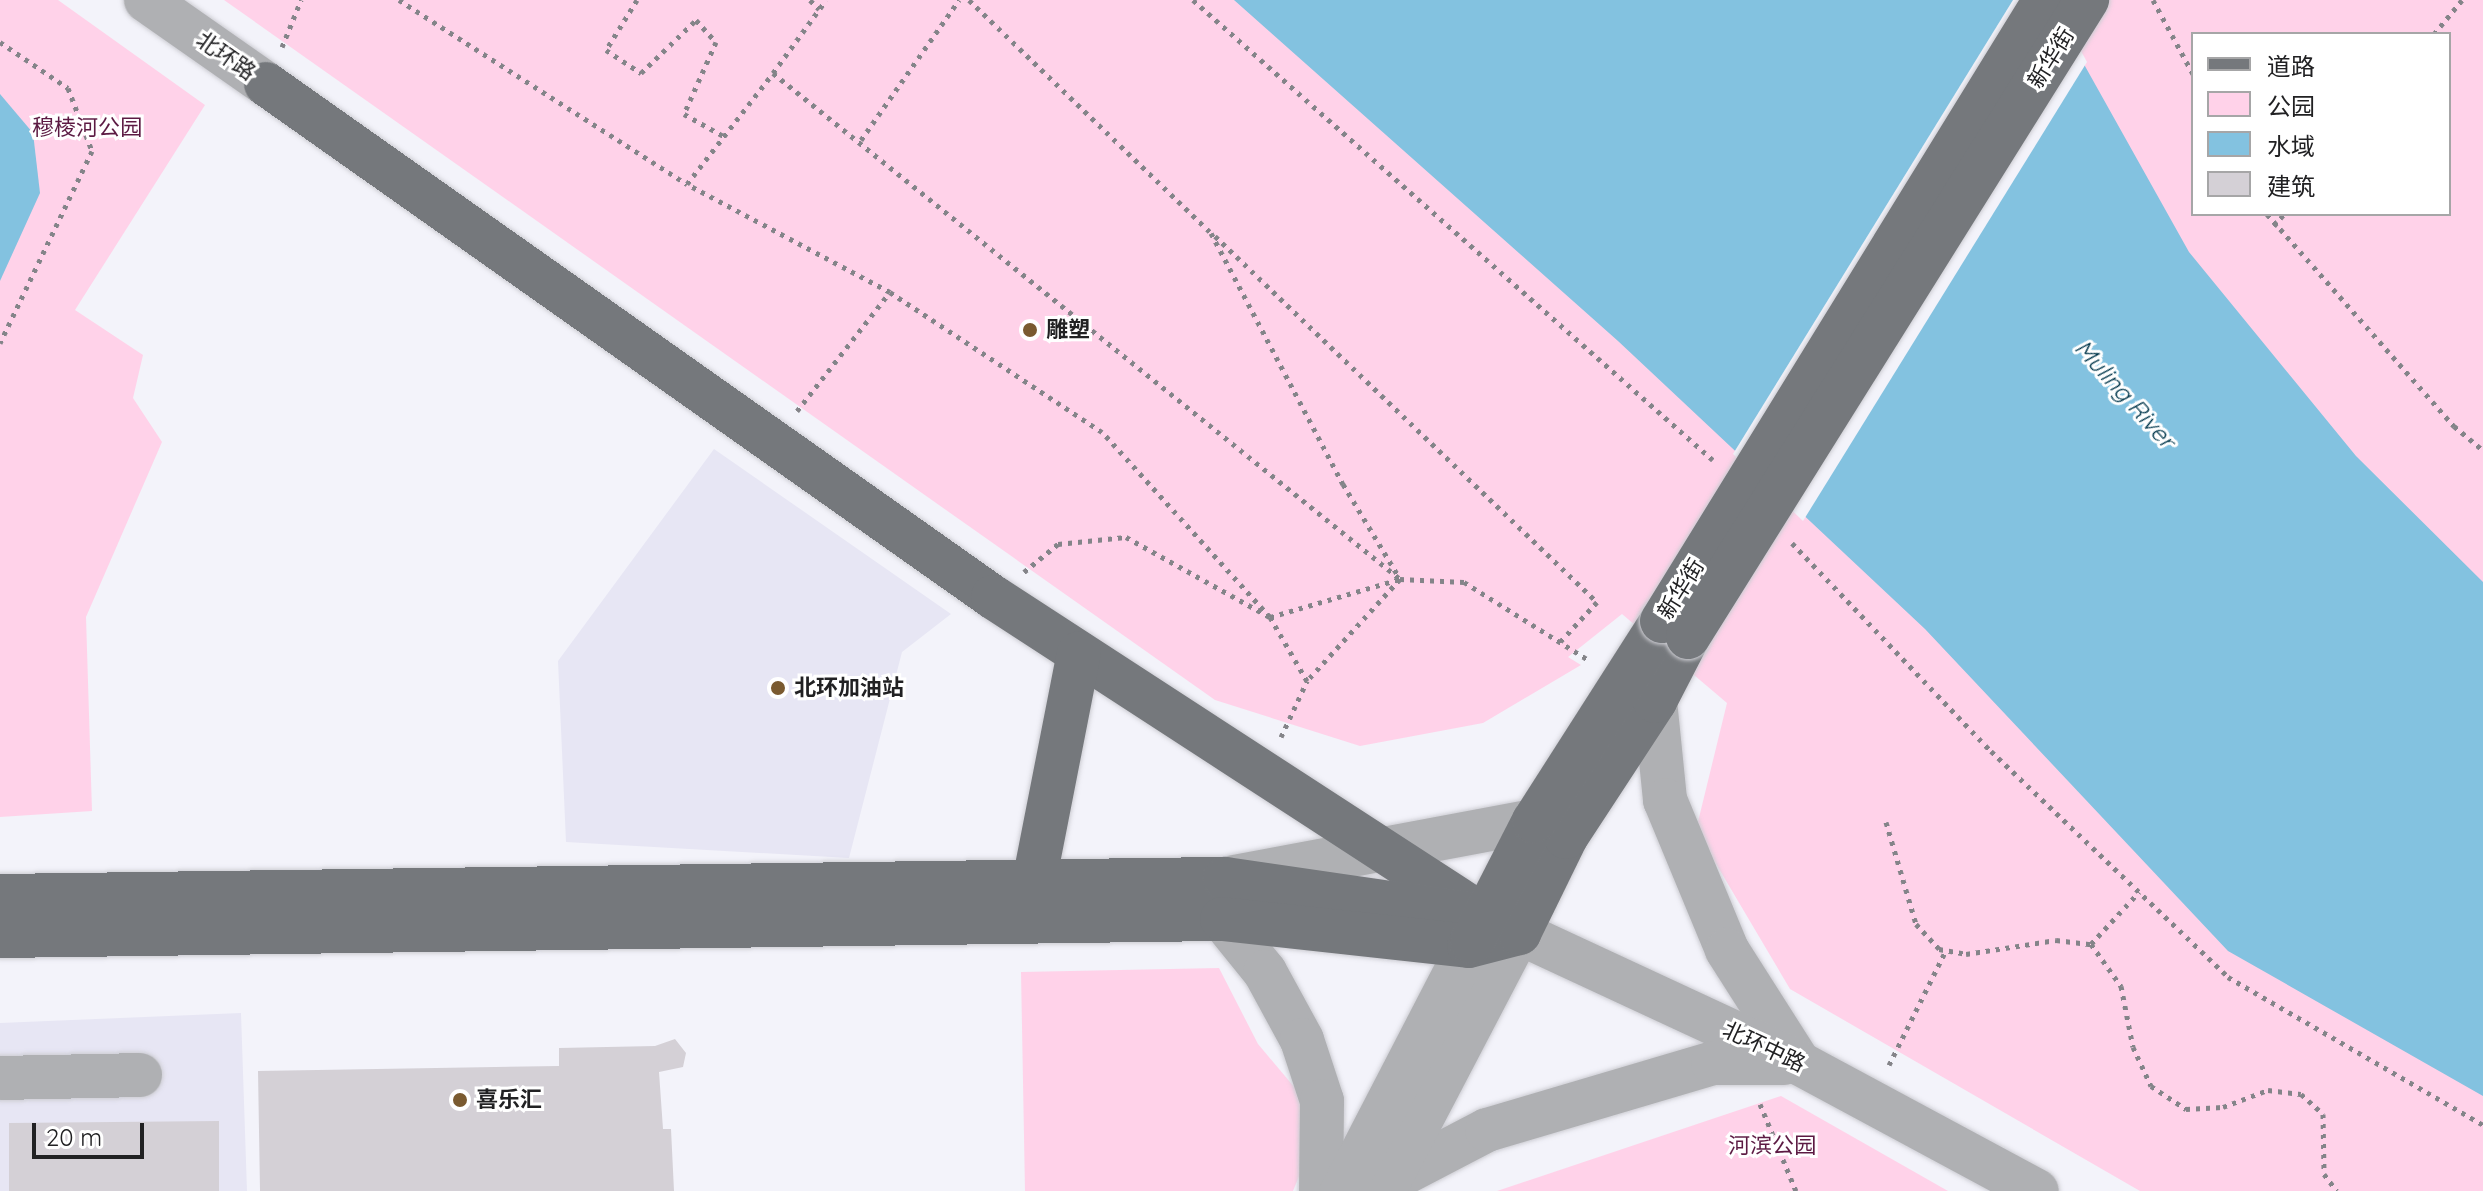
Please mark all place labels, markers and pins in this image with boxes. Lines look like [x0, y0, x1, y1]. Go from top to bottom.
place label: 雕塑 [1046, 317, 1090, 343]
marker: 雕塑 [1021, 321, 1039, 339]
place label: 北环加油站 [794, 675, 904, 701]
marker: 北环加油站 [769, 679, 787, 697]
place label: 喜乐汇 [476, 1087, 542, 1113]
marker: 喜乐汇 [451, 1091, 469, 1109]

